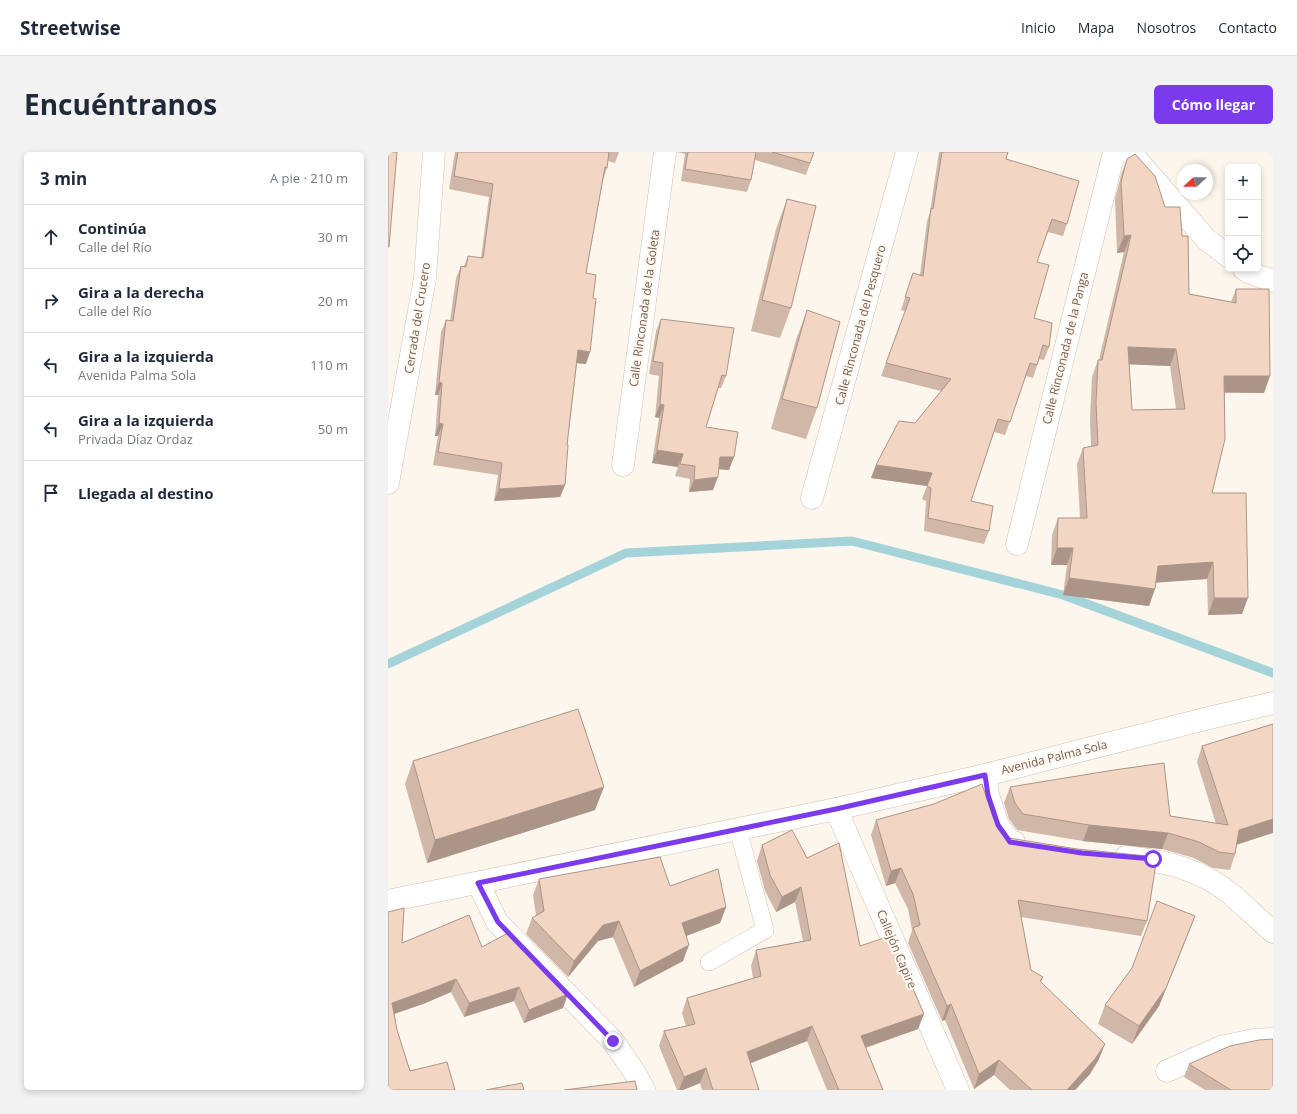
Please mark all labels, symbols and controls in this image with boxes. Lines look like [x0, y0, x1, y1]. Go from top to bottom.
text: Streetwise [20, 15, 121, 41]
text: Inicio [1021, 18, 1056, 37]
text: Mapa [1078, 18, 1114, 37]
text: Nosotros [1136, 18, 1196, 37]
text: Contacto [1218, 18, 1277, 37]
text: Encuéntranos [24, 85, 217, 123]
button: Cómo llegar [1154, 85, 1273, 124]
north arrow [1177, 164, 1213, 200]
map controls [1225, 164, 1261, 272]
button: + [1225, 164, 1261, 200]
text: 3 min [40, 167, 87, 190]
text: A pie · 210 m [270, 169, 348, 187]
button: − [1225, 200, 1261, 236]
text: Continúa [78, 218, 147, 238]
icon: ahead [40, 226, 62, 248]
text: 30 m [318, 228, 348, 246]
street label: Calle Rinconada de la Goleta [625, 228, 663, 388]
button: locate [1225, 236, 1261, 272]
text: Calle del Río [78, 238, 152, 256]
street label: Calle Rinconada del Pesquero [830, 243, 890, 407]
street label: Cerrada del Crucero [400, 261, 434, 375]
street label: Calle Rinconada de la Panga [1038, 270, 1092, 426]
text: Gira a la derecha [78, 282, 204, 302]
icon: right [40, 290, 62, 312]
text: 20 m [318, 292, 348, 310]
text: Calle del Río [78, 302, 152, 320]
text: Gira a la izquierda [78, 346, 214, 366]
icon: left [40, 354, 62, 376]
text: 110 m [310, 356, 348, 374]
text: Avenida Palma Sola [78, 366, 196, 384]
text: Gira a la izquierda [78, 410, 214, 430]
icon: left [40, 418, 62, 440]
text: 50 m [318, 420, 348, 438]
text: Privada Díaz Ordaz [78, 430, 193, 448]
icon: arrive [40, 482, 62, 504]
text: Llegada al destino [78, 483, 213, 503]
street label: Avenida Palma Sola [999, 736, 1109, 778]
route start [1144, 850, 1162, 868]
street label: Callejón Capire [873, 907, 921, 991]
route end [604, 1032, 622, 1050]

